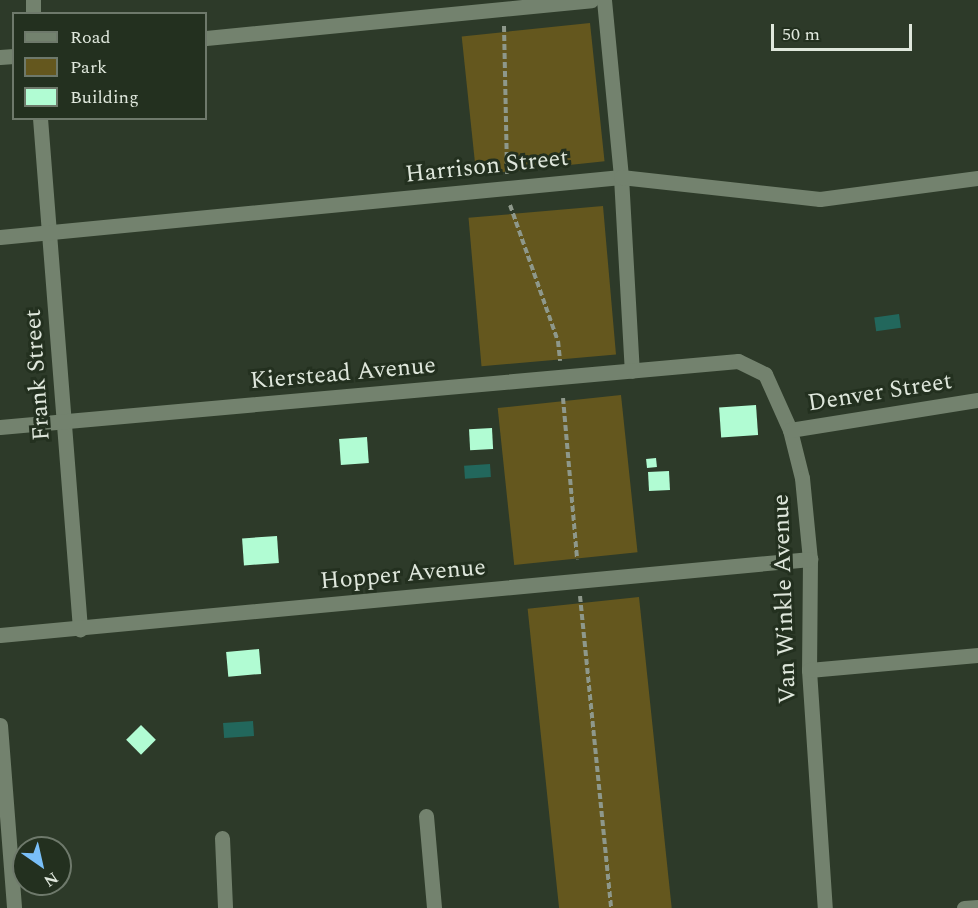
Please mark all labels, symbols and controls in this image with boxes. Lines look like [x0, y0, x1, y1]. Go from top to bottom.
legend [12, 12, 207, 120]
scale bar [774, 12, 915, 50]
text: 50 m [782, 21, 820, 48]
text: Road [70, 24, 111, 51]
text: Park [70, 54, 107, 81]
text: Building [70, 84, 139, 111]
street label: Harrison Street [404, 144, 570, 190]
street label: Frank Street [19, 308, 57, 442]
street label: Kierstead Avenue [249, 352, 437, 396]
street label: Denver Street [806, 367, 954, 419]
street label: Van Winkle Avenue [767, 494, 803, 704]
street label: Hopper Avenue [319, 553, 487, 597]
north arrow [12, 836, 72, 896]
text: N [39, 866, 63, 893]

